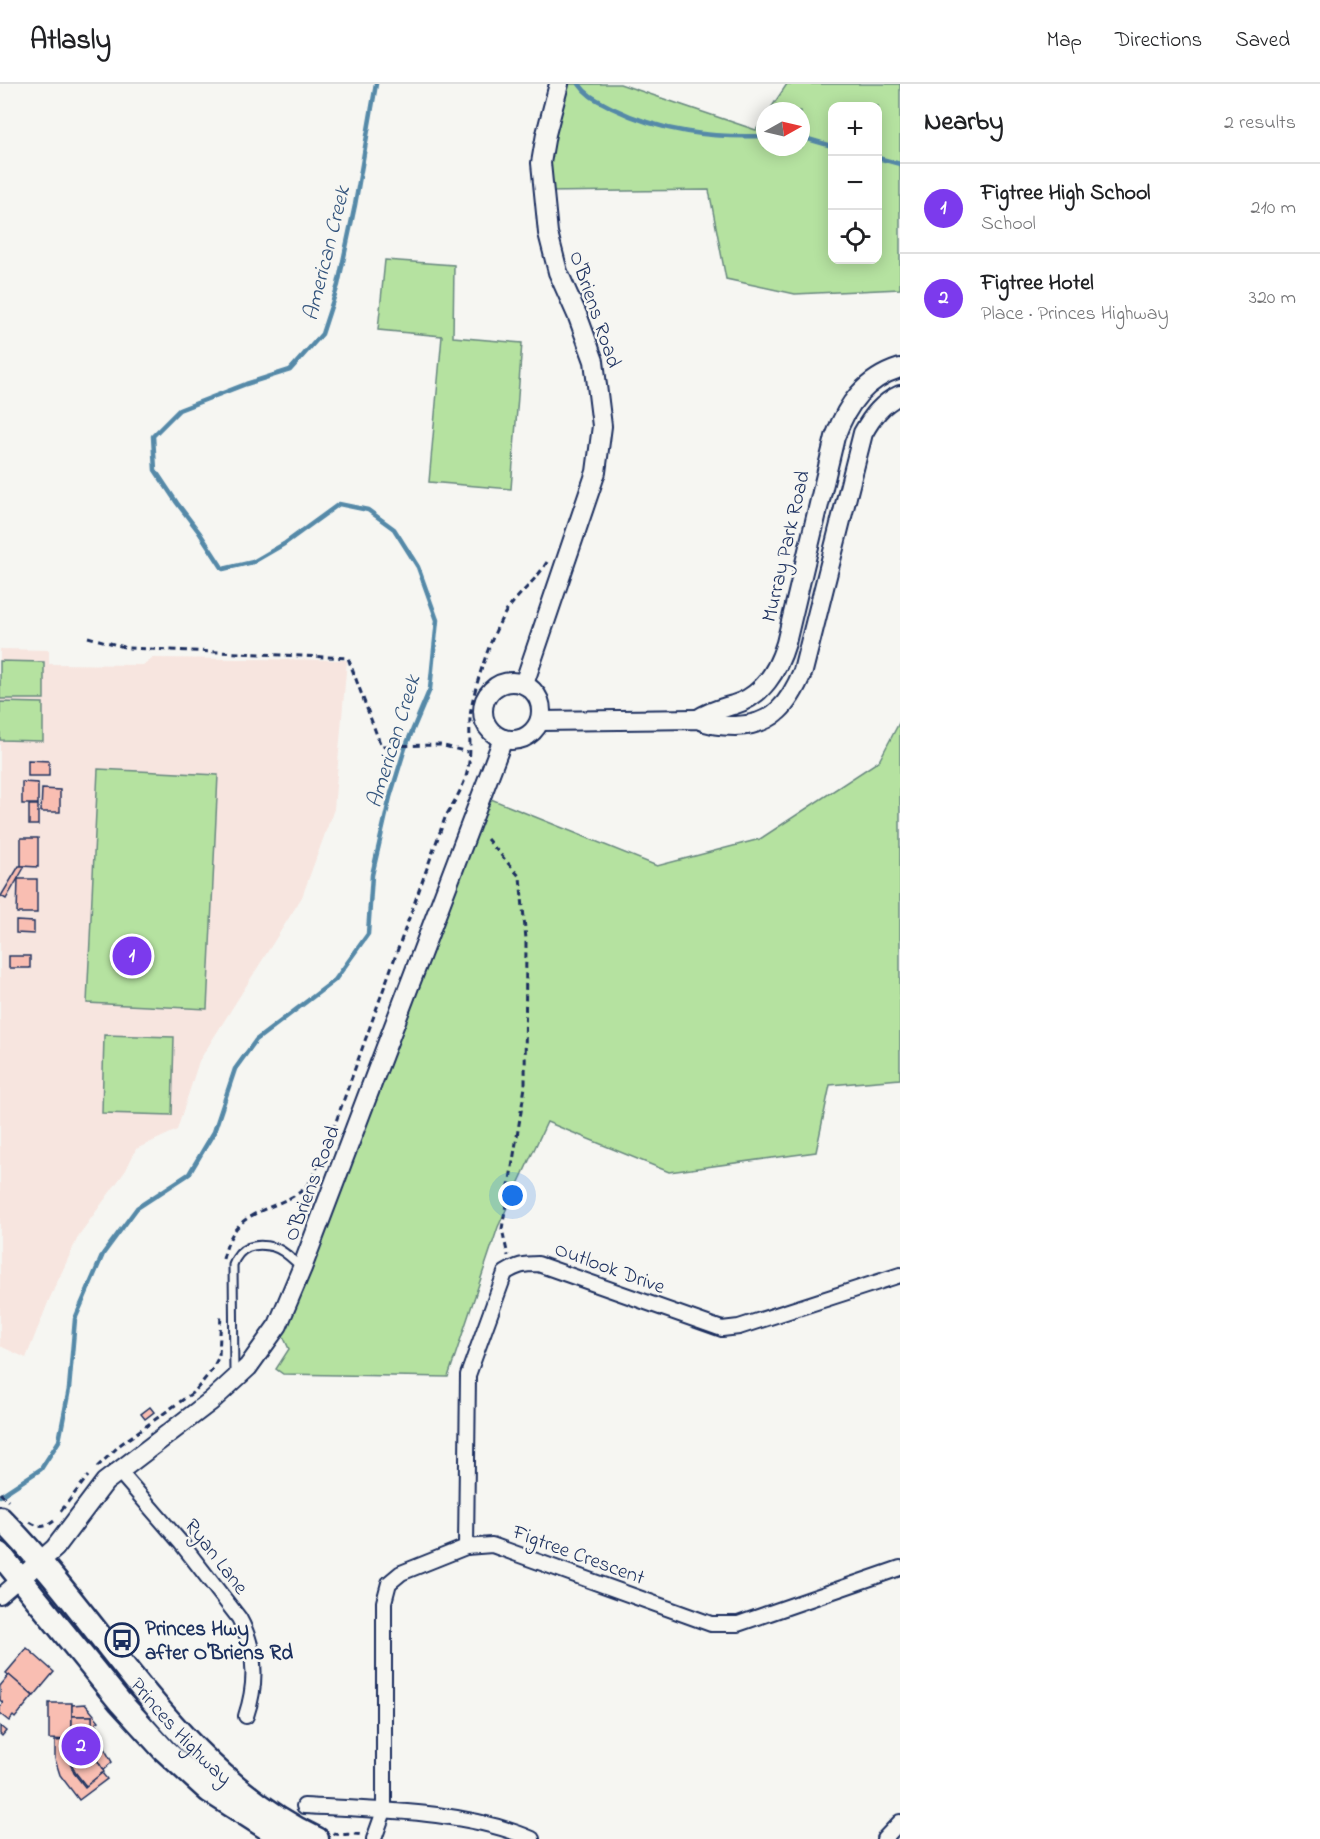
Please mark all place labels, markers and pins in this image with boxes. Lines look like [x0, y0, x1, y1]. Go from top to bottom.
pin: 1 [112, 934, 152, 978]
place label: Princes Hwy after O'Briens Rd [145, 1615, 293, 1669]
bus stop icon: Princes Hwy after O'Briens Rd [104, 1622, 140, 1658]
pin: 2 [62, 1724, 100, 1768]

